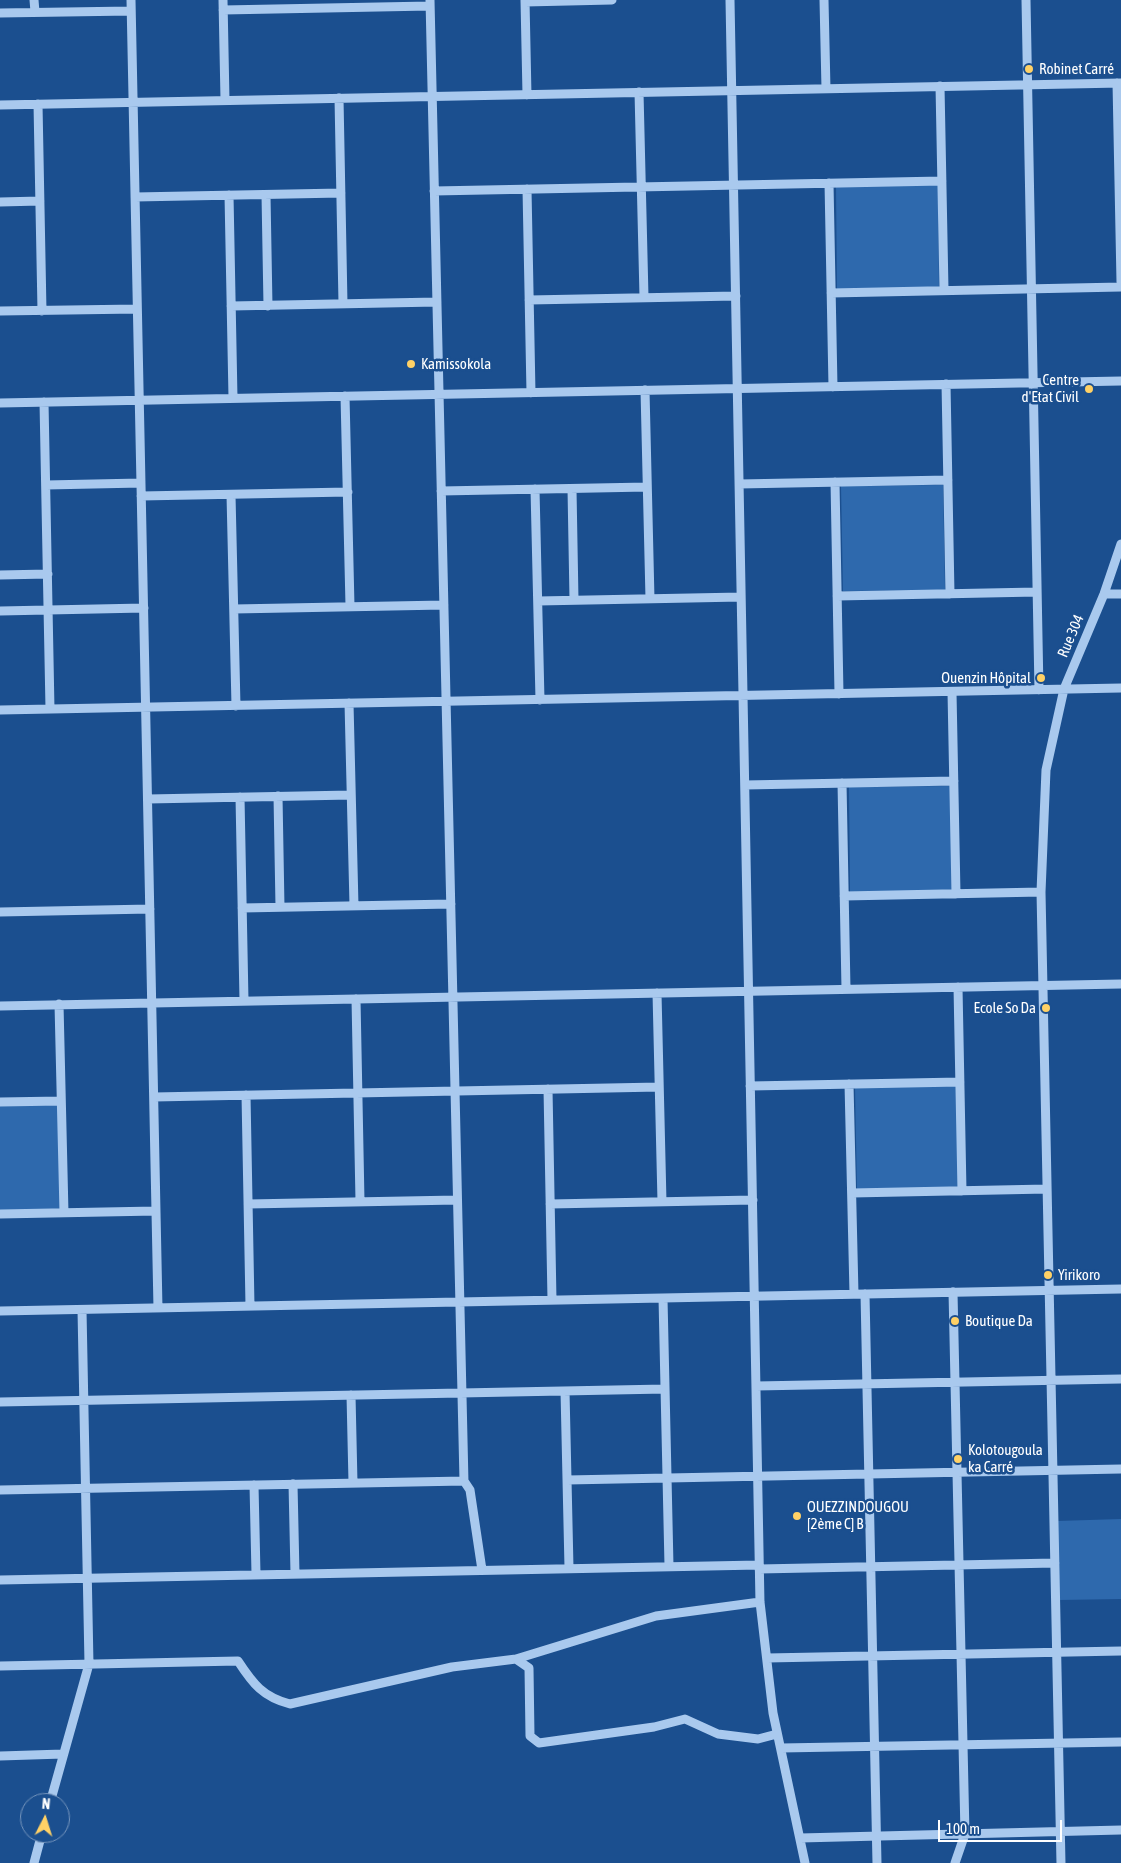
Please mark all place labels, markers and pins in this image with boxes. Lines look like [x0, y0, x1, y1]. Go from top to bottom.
place label: Robinet Carré [1039, 60, 1114, 78]
marker: Robinet Carré [1023, 63, 1035, 75]
place label: Kamissokola [421, 355, 491, 373]
marker: Kamissokola [405, 358, 417, 370]
place label: Centre d'Etat Civil [1022, 371, 1079, 406]
marker: Centre d'Etat Civil [1083, 383, 1095, 395]
place label: Ouenzin Hôpital [941, 669, 1031, 687]
marker: Ouenzin Hôpital [1035, 672, 1047, 684]
place label: Ecole So Da [974, 999, 1036, 1017]
marker: Ecole So Da [1040, 1002, 1052, 1014]
place label: Yirikoro [1058, 1266, 1100, 1284]
marker: Yirikoro [1042, 1269, 1054, 1281]
place label: Boutique Da [965, 1312, 1033, 1330]
marker: Boutique Da [949, 1315, 961, 1327]
place label: Kolotougoula ka Carré [968, 1441, 1043, 1476]
marker: Kolotougoula ka Carré [952, 1453, 964, 1465]
place label: OUEZZINDOUGOU [2ème C] B [807, 1498, 909, 1533]
marker: OUEZZINDOUGOU [2ème C] B [791, 1510, 803, 1522]

